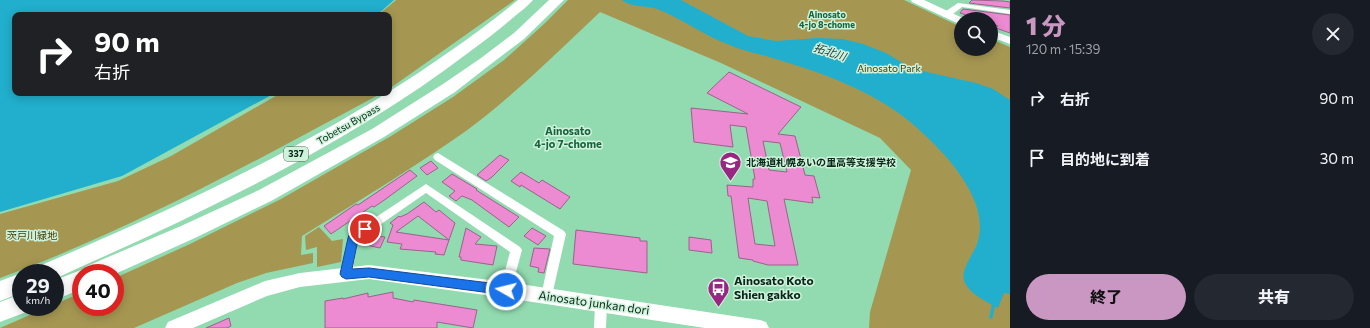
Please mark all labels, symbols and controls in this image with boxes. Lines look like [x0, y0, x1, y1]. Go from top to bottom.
district label: Ainosato 4-jo 8-chome [799, 9, 855, 30]
text: 1 分 [1026, 11, 1066, 40]
map controls [954, 12, 998, 56]
button: search [954, 12, 998, 56]
button: close [1312, 13, 1354, 55]
text: 90 m [94, 24, 160, 58]
icon: right [28, 28, 80, 80]
water label: 拓北川 [812, 40, 849, 63]
text: 120 m · 15:39 [1026, 41, 1101, 57]
text: 右折 [94, 61, 130, 83]
park label: Ainosato Park [857, 62, 921, 74]
icon: right [1026, 87, 1048, 109]
text: 90 m [1319, 89, 1354, 107]
text: 右折 [1060, 90, 1090, 108]
street label: Tobetsu Bypass [314, 101, 382, 147]
district label: Ainosato 4-jo 7-chome [534, 124, 602, 150]
road number: 337 [284, 147, 308, 161]
icon: arrive [1026, 147, 1048, 169]
school or university icon: 北海道札幌あいの里高等支援学校 [718, 149, 744, 182]
text: 30 m [1320, 149, 1354, 167]
text: 目的地に到着 [1060, 150, 1150, 168]
place label: 北海道札幌あいの里高等支援学校 [746, 156, 896, 168]
pin [348, 212, 382, 246]
icon: arrive [354, 218, 376, 240]
park label: 茨戸川緑地 [7, 229, 58, 241]
speed limit sign: 40 [72, 264, 124, 316]
position arrow [485, 269, 527, 311]
text: 29 [26, 273, 50, 297]
place label: Ainosato Koto Shien gakko [734, 273, 814, 301]
button: 終了 [1026, 274, 1186, 320]
button: 共有 [1194, 274, 1354, 320]
bus stop icon: Ainosato Koto Shien gakko [705, 275, 731, 308]
street label: Ainosato junkan dori [538, 287, 651, 317]
text: km/h [26, 294, 50, 306]

